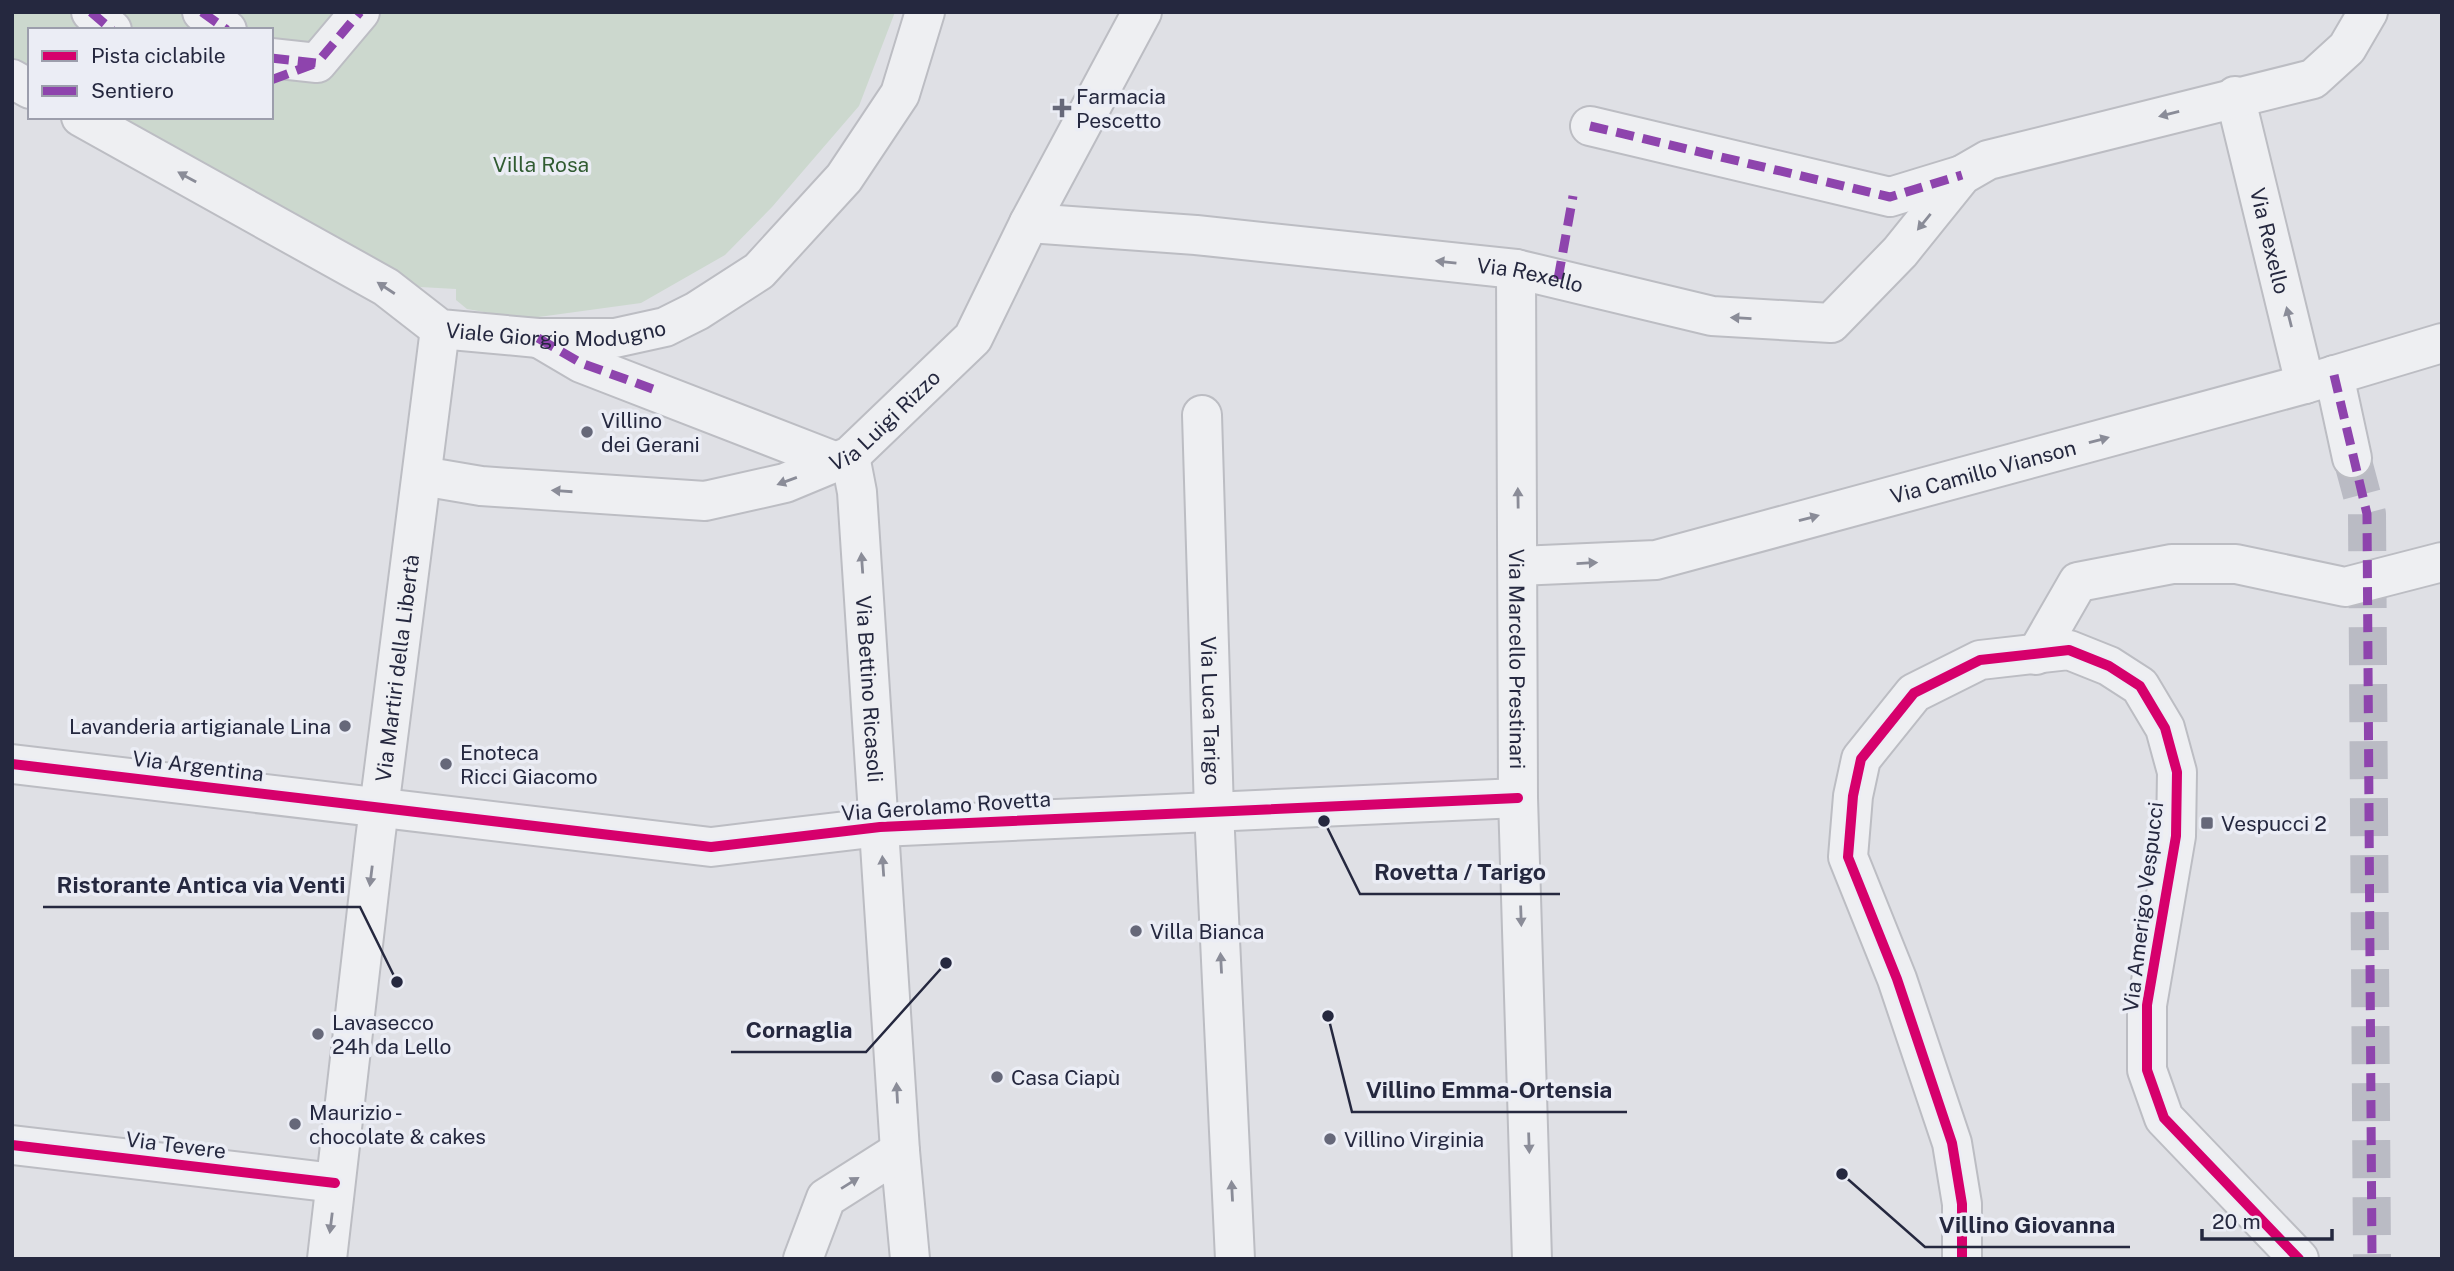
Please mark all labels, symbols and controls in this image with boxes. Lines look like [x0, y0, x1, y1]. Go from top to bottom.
legend [28, 28, 273, 119]
text: Pista ciclabile [91, 43, 226, 68]
text: Sentiero [91, 78, 174, 103]
place label: Farmacia Pescetto [1076, 84, 1166, 133]
marker: Farmacia Pescetto [1054, 100, 1070, 116]
one-way arrow [2158, 109, 2179, 119]
park label: Villa Rosa [493, 152, 589, 177]
one-way arrow [178, 171, 197, 183]
street label: Via Rexello [2245, 185, 2295, 296]
one-way arrow [1917, 213, 1932, 230]
street label: Via Rexello [1476, 252, 1586, 297]
one-way arrow [1435, 256, 1457, 267]
one-way arrow [376, 282, 395, 295]
one-way arrow [2283, 306, 2294, 328]
one-way arrow [1730, 312, 1752, 323]
street label: Viale Giorgio Modugno [445, 315, 668, 351]
street label: Via Luigi Rizzo [826, 364, 945, 476]
place label: Villino dei Gerani [601, 408, 700, 457]
marker: Villino dei Gerani [579, 424, 595, 440]
street label: Via Camillo Vianson [1887, 434, 2079, 508]
one-way arrow [2089, 434, 2110, 444]
one-way arrow [776, 476, 797, 487]
one-way arrow [551, 486, 573, 497]
one-way arrow [1512, 487, 1524, 509]
one-way arrow [1799, 513, 1820, 523]
street label: Via Marcello Prestinari [1505, 549, 1530, 769]
one-way arrow [857, 552, 868, 574]
street label: Via Martiri della Libertà [370, 553, 424, 783]
one-way arrow [1576, 558, 1598, 569]
street label: Via Bettino Ricasoli [851, 595, 888, 783]
street label: Via Luca Tarigo [1196, 636, 1226, 786]
place label: Lavanderia artigianale Lina [69, 714, 331, 739]
marker: Lavanderia artigianale Lina [337, 718, 353, 734]
place label: Enoteca Ricci Giacomo [460, 740, 598, 789]
street label: Via Argentina [131, 746, 265, 786]
marker: Enoteca Ricci Giacomo [438, 756, 454, 772]
street label: Via Gerolamo Rovetta [840, 786, 1052, 826]
street label: Via Amerigo Vespucci [2118, 800, 2168, 1014]
place label: Vespucci 2 [2221, 811, 2327, 836]
marker: Vespucci 2 [2199, 815, 2215, 831]
callout: Rovetta / Tarigo [1360, 850, 1560, 894]
one-way arrow [877, 855, 888, 877]
text: Rovetta / Tarigo [1374, 858, 1546, 885]
callout: Ristorante Antica via Venti [43, 863, 360, 907]
one-way arrow [365, 865, 376, 887]
text: Ristorante Antica via Venti [57, 871, 345, 898]
one-way arrow [1516, 905, 1527, 927]
place label: Villa Bianca [1150, 919, 1264, 944]
marker: Villa Bianca [1128, 923, 1144, 939]
one-way arrow [1215, 952, 1226, 974]
callout: Cornaglia [731, 1008, 866, 1052]
place label: Lavasecco 24h da Lello [332, 1010, 451, 1059]
text: Cornaglia [746, 1016, 852, 1043]
marker: Lavasecco 24h da Lello [310, 1026, 326, 1042]
place label: Casa Ciapù [1011, 1065, 1120, 1090]
callout: Villino Emma-Ortensia [1352, 1068, 1627, 1112]
marker: Casa Ciapù [989, 1069, 1005, 1085]
text: Villino Emma-Ortensia [1366, 1076, 1612, 1103]
one-way arrow [891, 1082, 902, 1104]
place label: Maurizio - chocolate & cakes [309, 1100, 486, 1149]
marker: Maurizio - chocolate & cakes [287, 1116, 303, 1132]
street label: Via Tevere [124, 1126, 228, 1164]
place label: Villino Virginia [1344, 1127, 1484, 1152]
marker: Villino Virginia [1322, 1131, 1338, 1147]
one-way arrow [1523, 1132, 1534, 1154]
one-way arrow [840, 1177, 859, 1190]
one-way arrow [1226, 1179, 1237, 1201]
scale bar [2202, 1198, 2332, 1242]
callout: Villino Giovanna [1925, 1203, 2130, 1247]
text: 20 m [2212, 1209, 2261, 1234]
text: Villino Giovanna [1939, 1211, 2115, 1238]
one-way arrow [325, 1213, 336, 1235]

